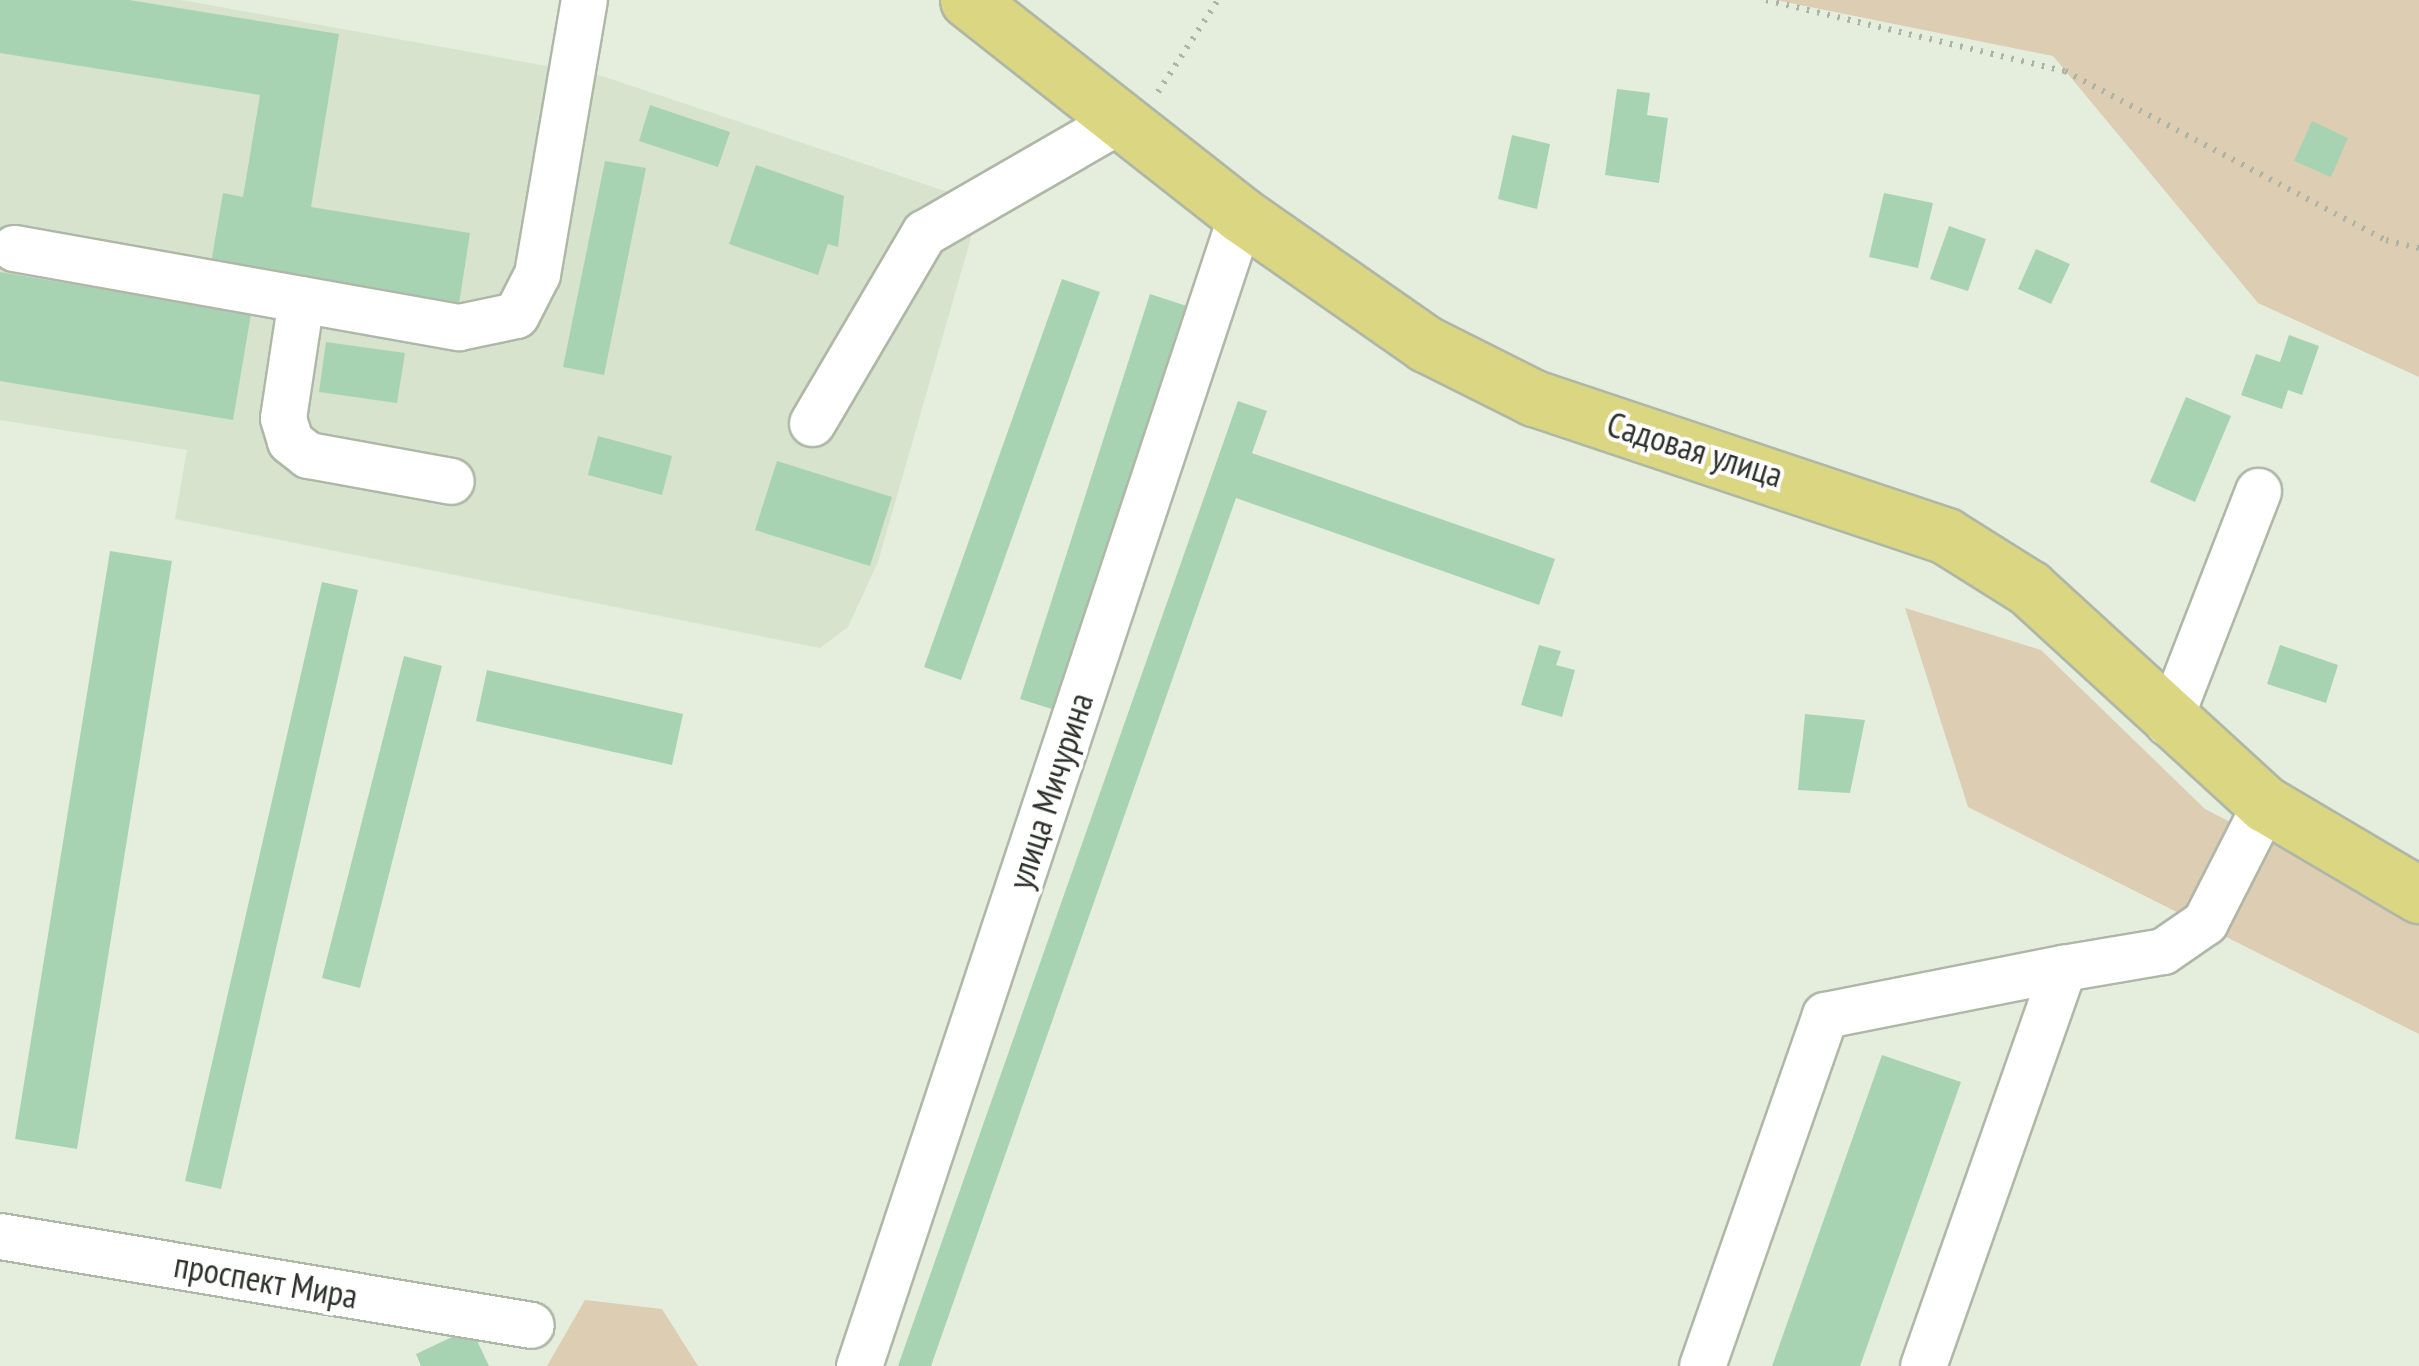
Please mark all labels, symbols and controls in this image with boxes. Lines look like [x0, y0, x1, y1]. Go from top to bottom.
street label: Садовая улица [1602, 402, 1788, 496]
street label: улица Мичурина [999, 688, 1101, 894]
street label: проспект Мира [171, 1243, 361, 1317]

